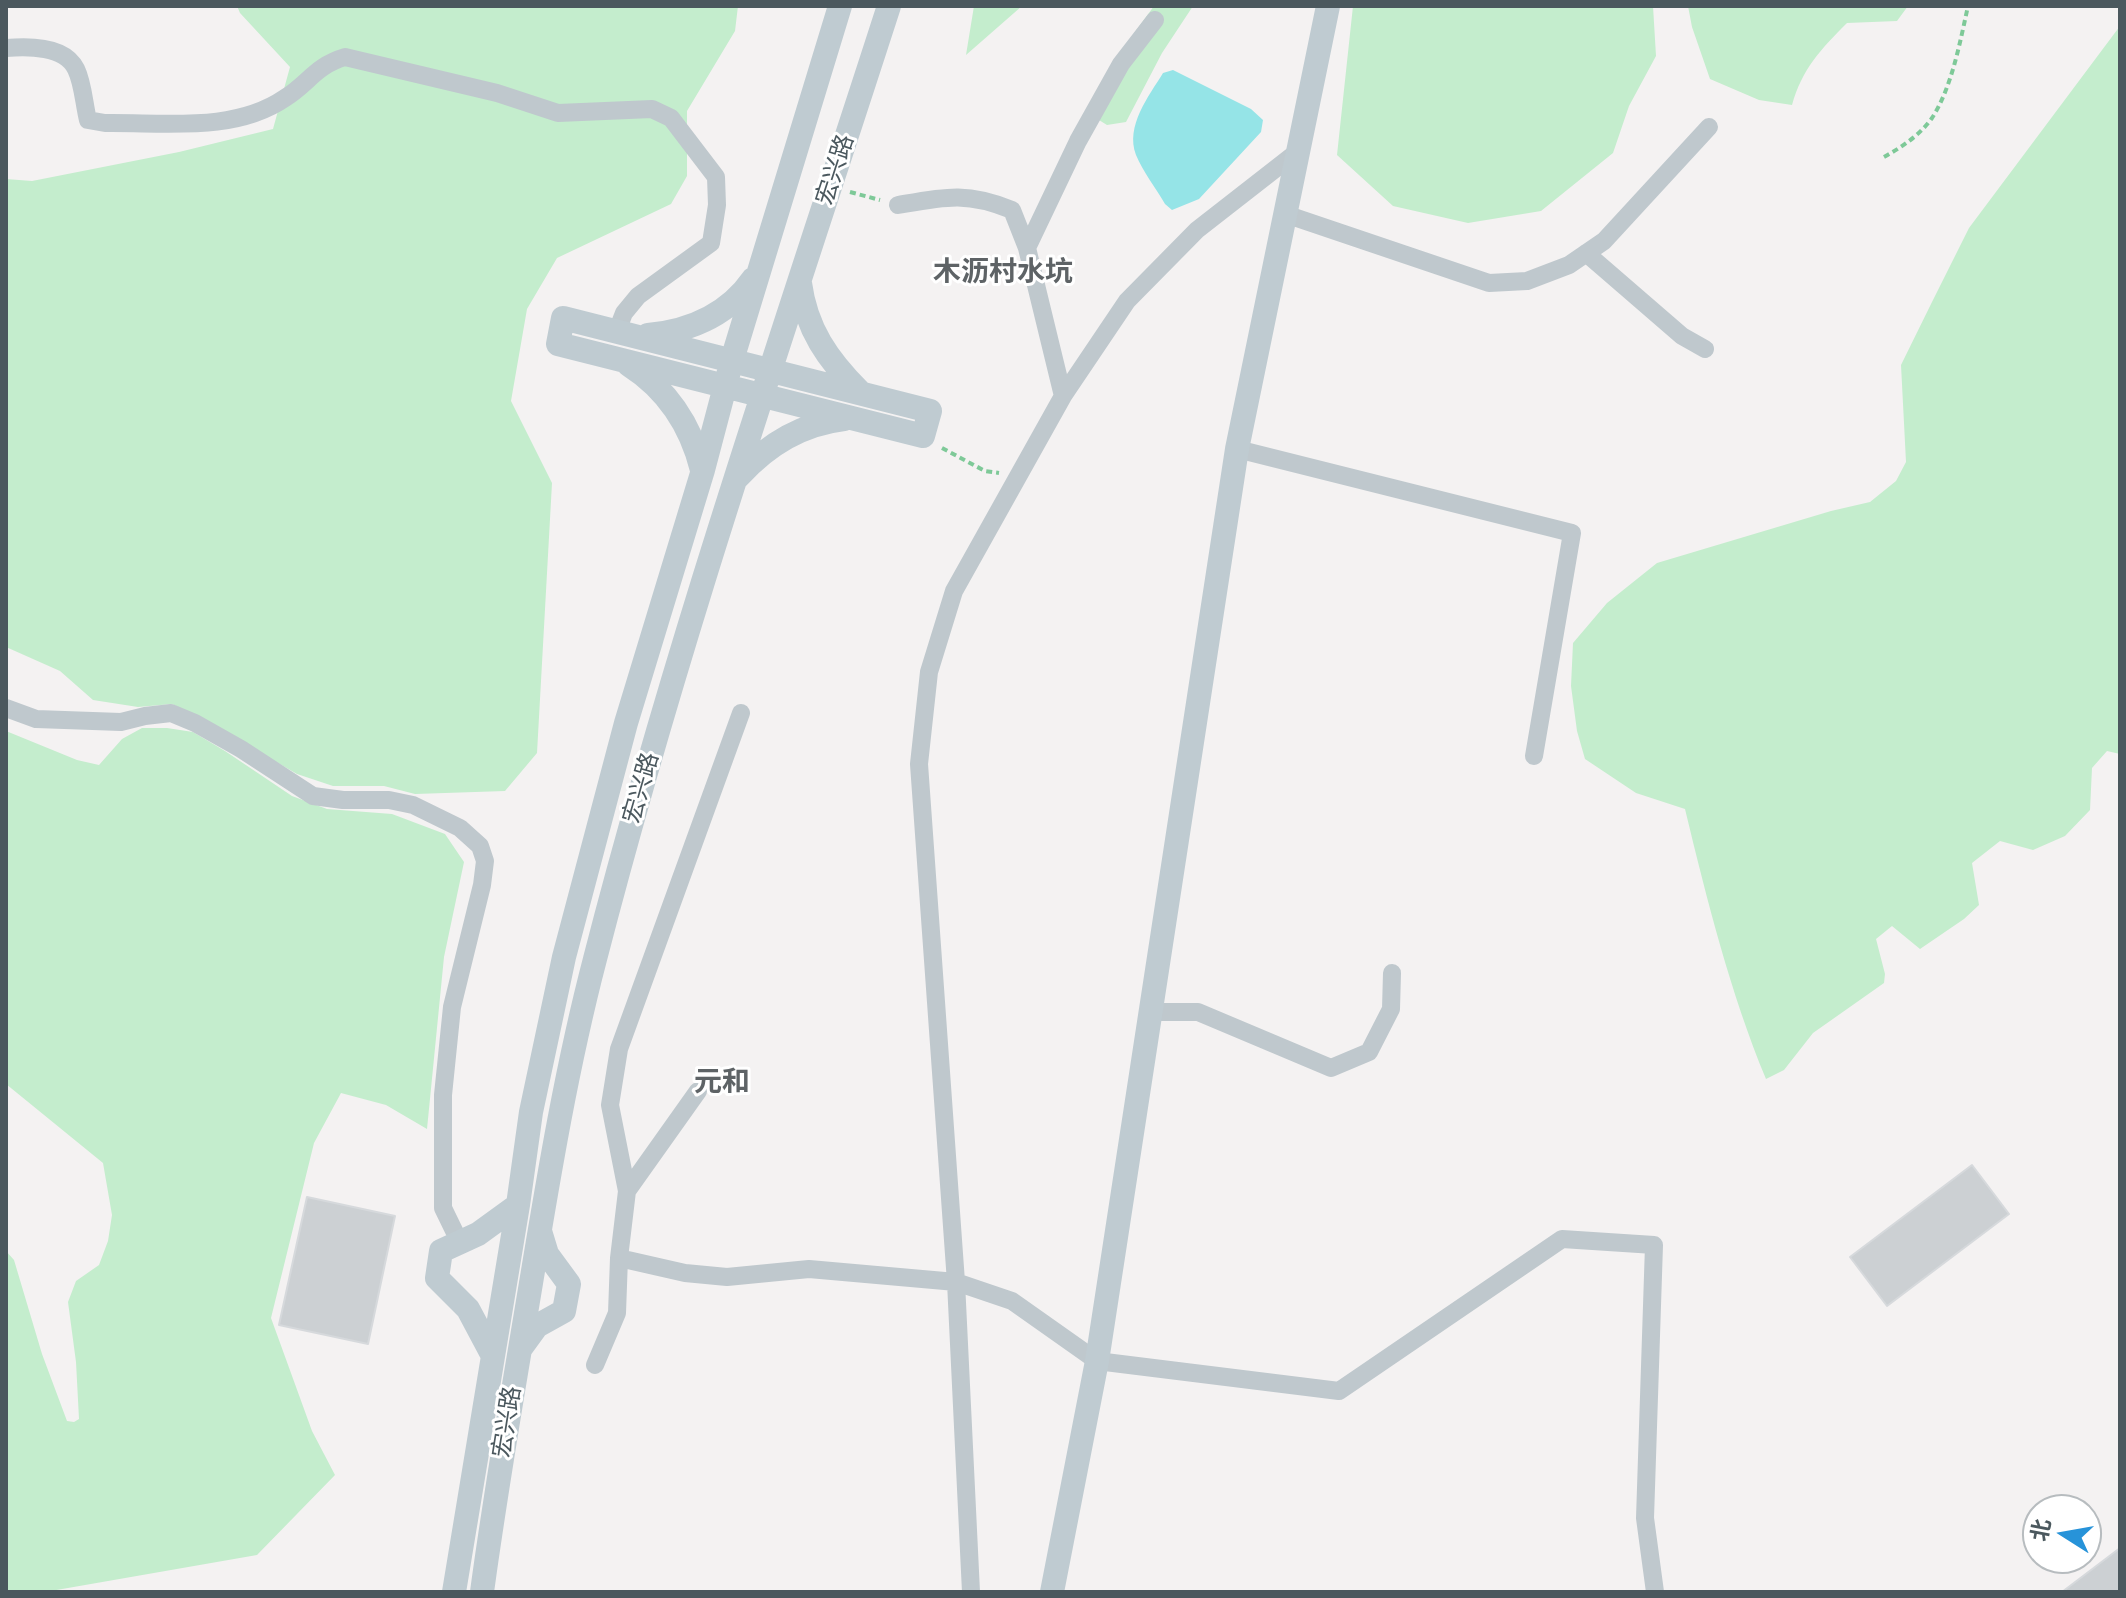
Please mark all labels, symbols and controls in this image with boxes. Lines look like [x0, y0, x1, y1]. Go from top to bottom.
street label: 宏兴路 [811, 131, 861, 209]
district label: 木沥村水坑 [933, 256, 1073, 290]
street label: 宏兴路 [618, 749, 666, 827]
district label: 元和 [694, 1066, 750, 1100]
street label: 宏兴路 [488, 1384, 528, 1460]
north arrow [2022, 1494, 2102, 1574]
text: 北 [2025, 1516, 2056, 1543]

